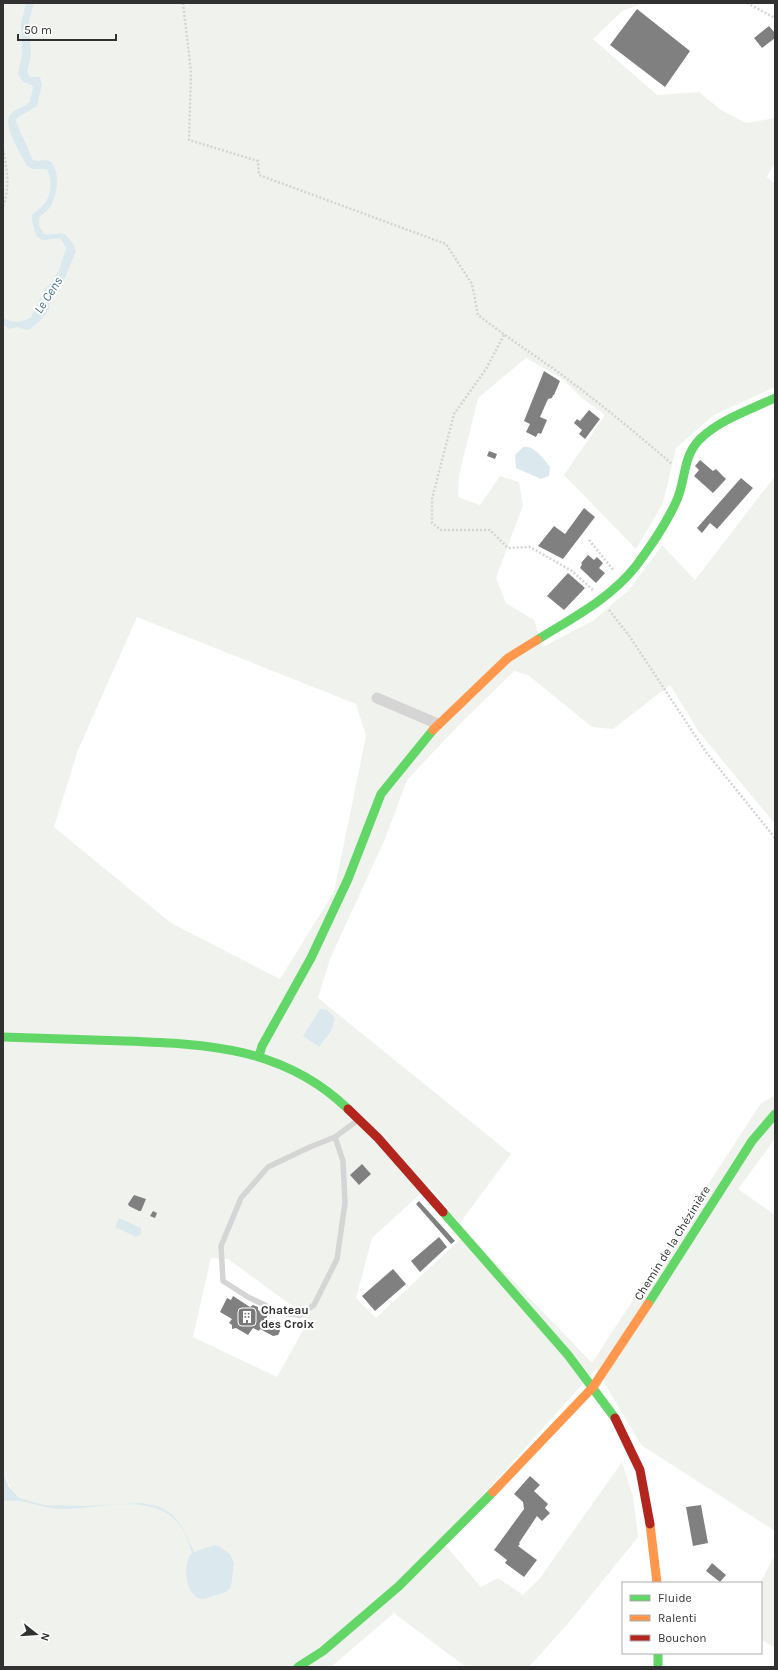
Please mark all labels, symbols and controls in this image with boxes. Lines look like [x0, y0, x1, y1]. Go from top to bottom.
scale bar [18, 16, 116, 42]
text: 50 m [24, 23, 52, 37]
water label: Le Cens [31, 274, 65, 316]
street label: Chemin de la Chézinière [631, 1183, 713, 1303]
place label: Chateau des Croix [261, 1303, 314, 1331]
building icon: Chateau des Croix [236, 1306, 258, 1328]
legend [622, 1582, 762, 1654]
text: Fluide [658, 1591, 692, 1605]
text: Ralenti [658, 1611, 697, 1625]
north arrow [16, 1614, 56, 1654]
text: N [38, 1631, 52, 1642]
text: Bouchon [658, 1631, 707, 1645]

